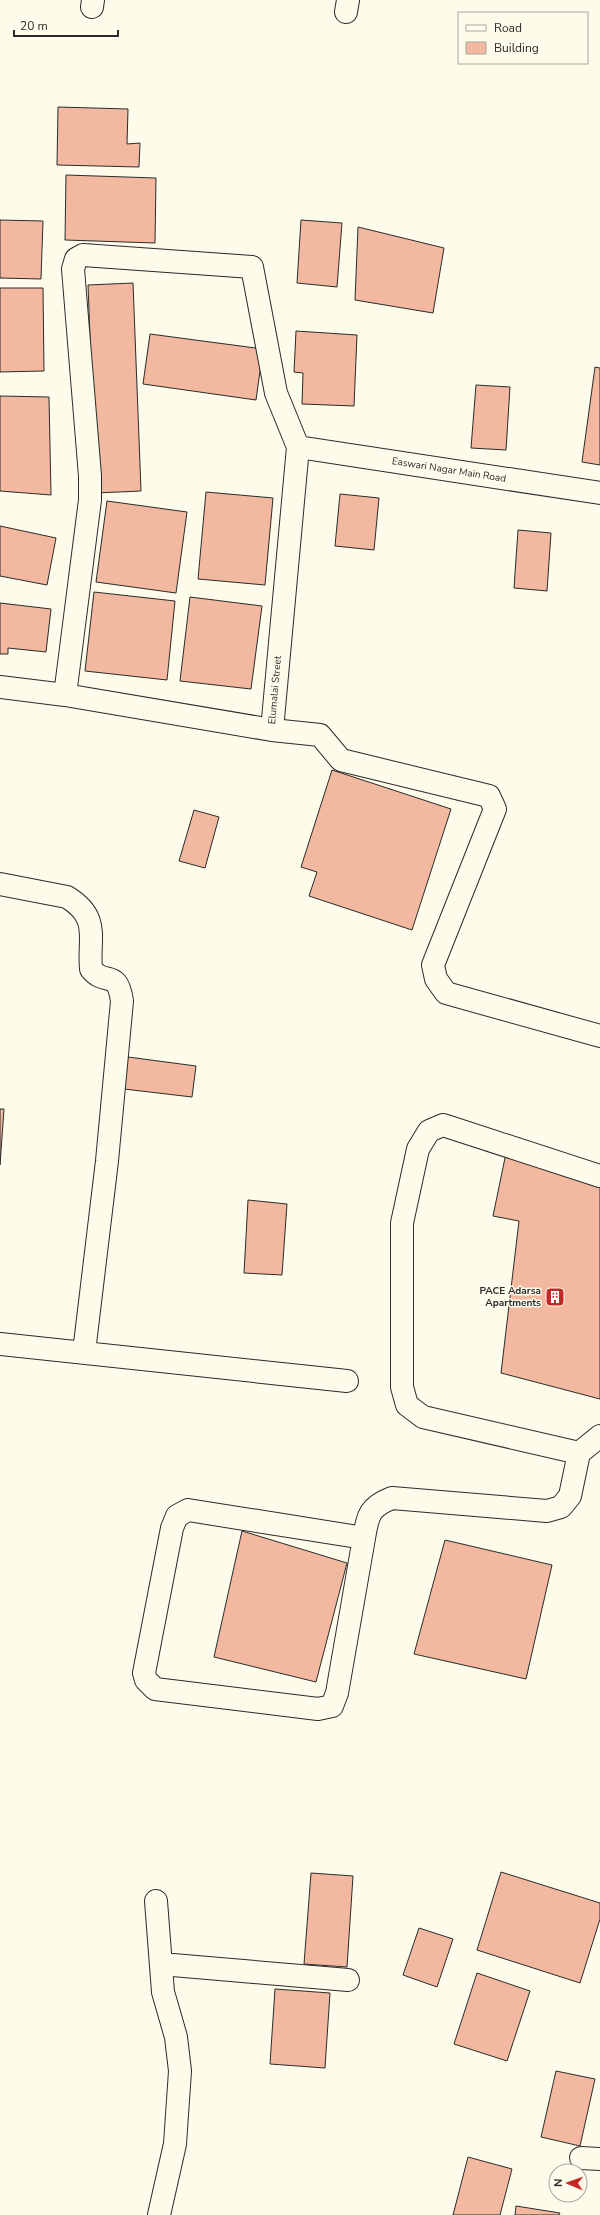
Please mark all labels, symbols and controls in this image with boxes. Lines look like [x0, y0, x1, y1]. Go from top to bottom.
scale bar [14, 12, 118, 38]
legend [458, 12, 588, 64]
text: 20 m [20, 18, 48, 34]
text: Road [494, 20, 522, 36]
text: Building [494, 40, 539, 56]
street label: Easwari Nagar Main Road [391, 454, 507, 486]
street label: Elumalai Street [265, 655, 285, 725]
place label: PACE Adarsa Apartments [479, 1284, 541, 1310]
building icon: PACE Adarsa Apartments [544, 1286, 566, 1308]
north arrow [548, 2163, 588, 2203]
text: N [551, 2178, 566, 2187]

